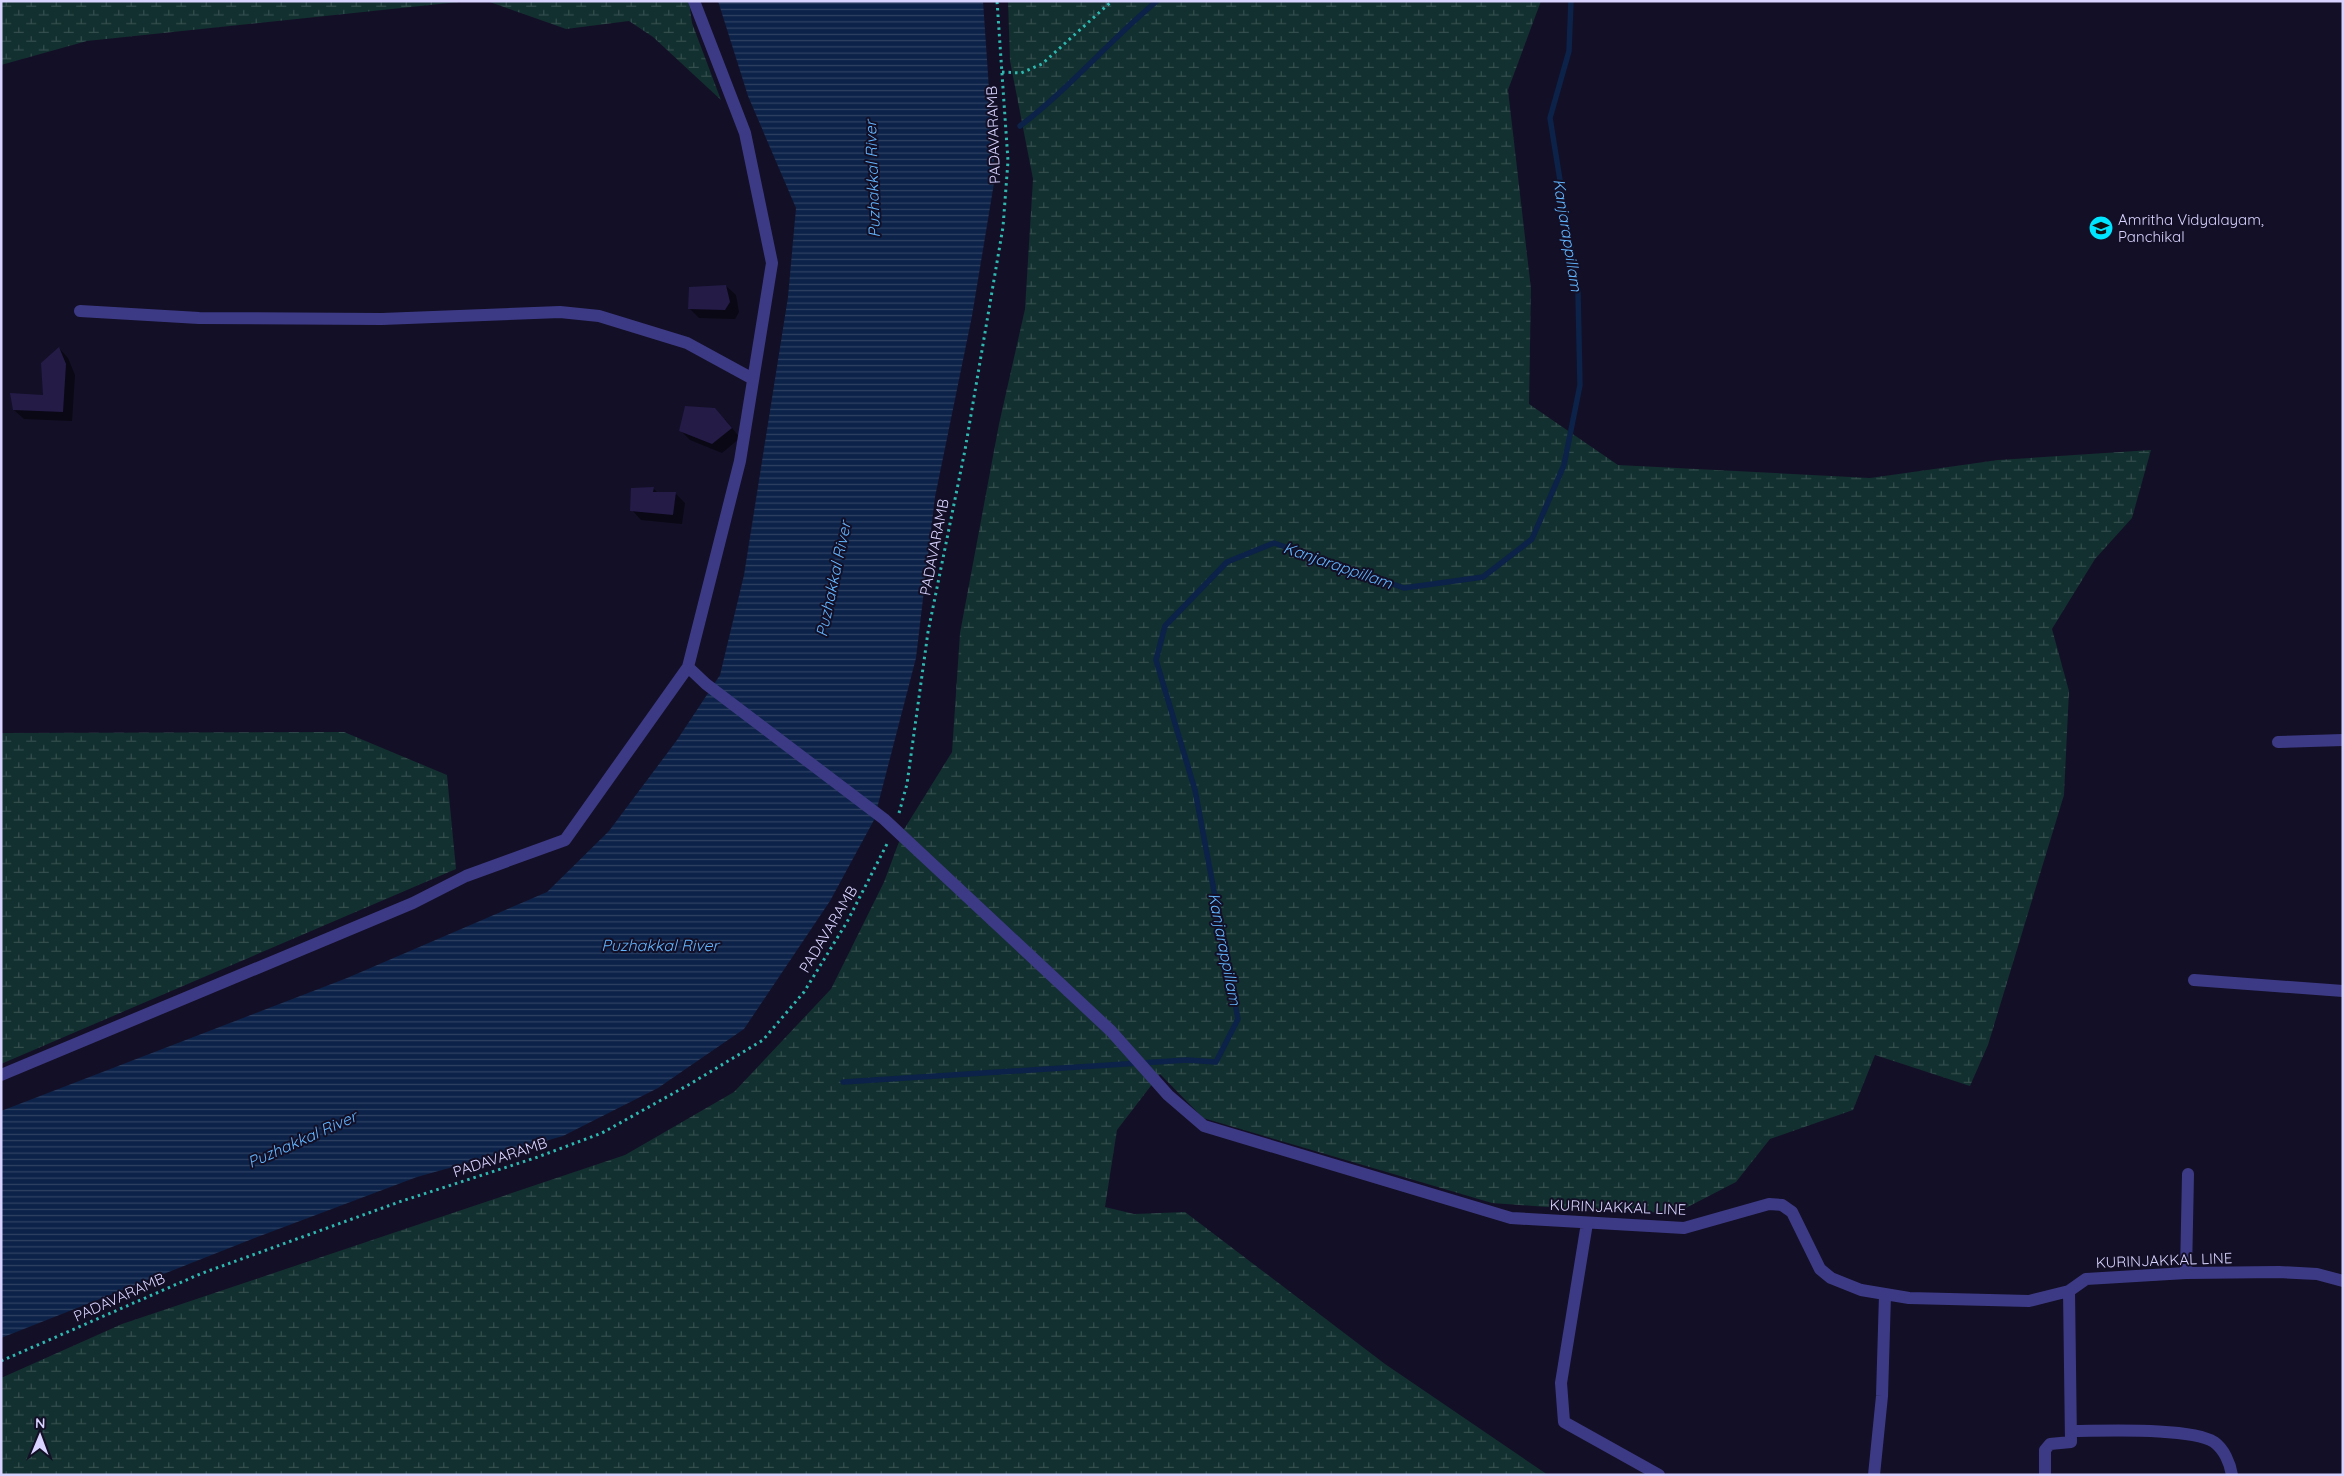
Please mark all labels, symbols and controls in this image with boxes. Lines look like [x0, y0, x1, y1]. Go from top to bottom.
street label: PADAVARAMB [982, 85, 1004, 184]
water label: Puzhakkal River [860, 118, 884, 238]
water label: Kanjarappillam [1549, 177, 1587, 293]
place label: Amritha Vidyalayam, Panchikal [2118, 210, 2264, 246]
school or university icon: Amritha Vidyalayam, Panchikal [2088, 215, 2114, 241]
street label: PADAVARAMB [915, 497, 953, 597]
water label: Puzhakkal River [811, 518, 855, 639]
water label: Kanjarappillam [1281, 537, 1395, 593]
street label: PADAVARAMB [795, 882, 862, 976]
water label: Kanjarappillam [1204, 891, 1246, 1007]
water label: Puzhakkal River [601, 935, 721, 955]
water label: Puzhakkal River [244, 1105, 361, 1172]
street label: PADAVARAMB [450, 1133, 550, 1181]
street label: KURINJAKKAL LINE [1549, 1195, 1687, 1219]
street label: KURINJAKKAL LINE [2095, 1248, 2233, 1272]
street label: PADAVARAMB [70, 1268, 168, 1326]
north arrow [15, 1411, 65, 1461]
text: N [35, 1414, 46, 1432]

